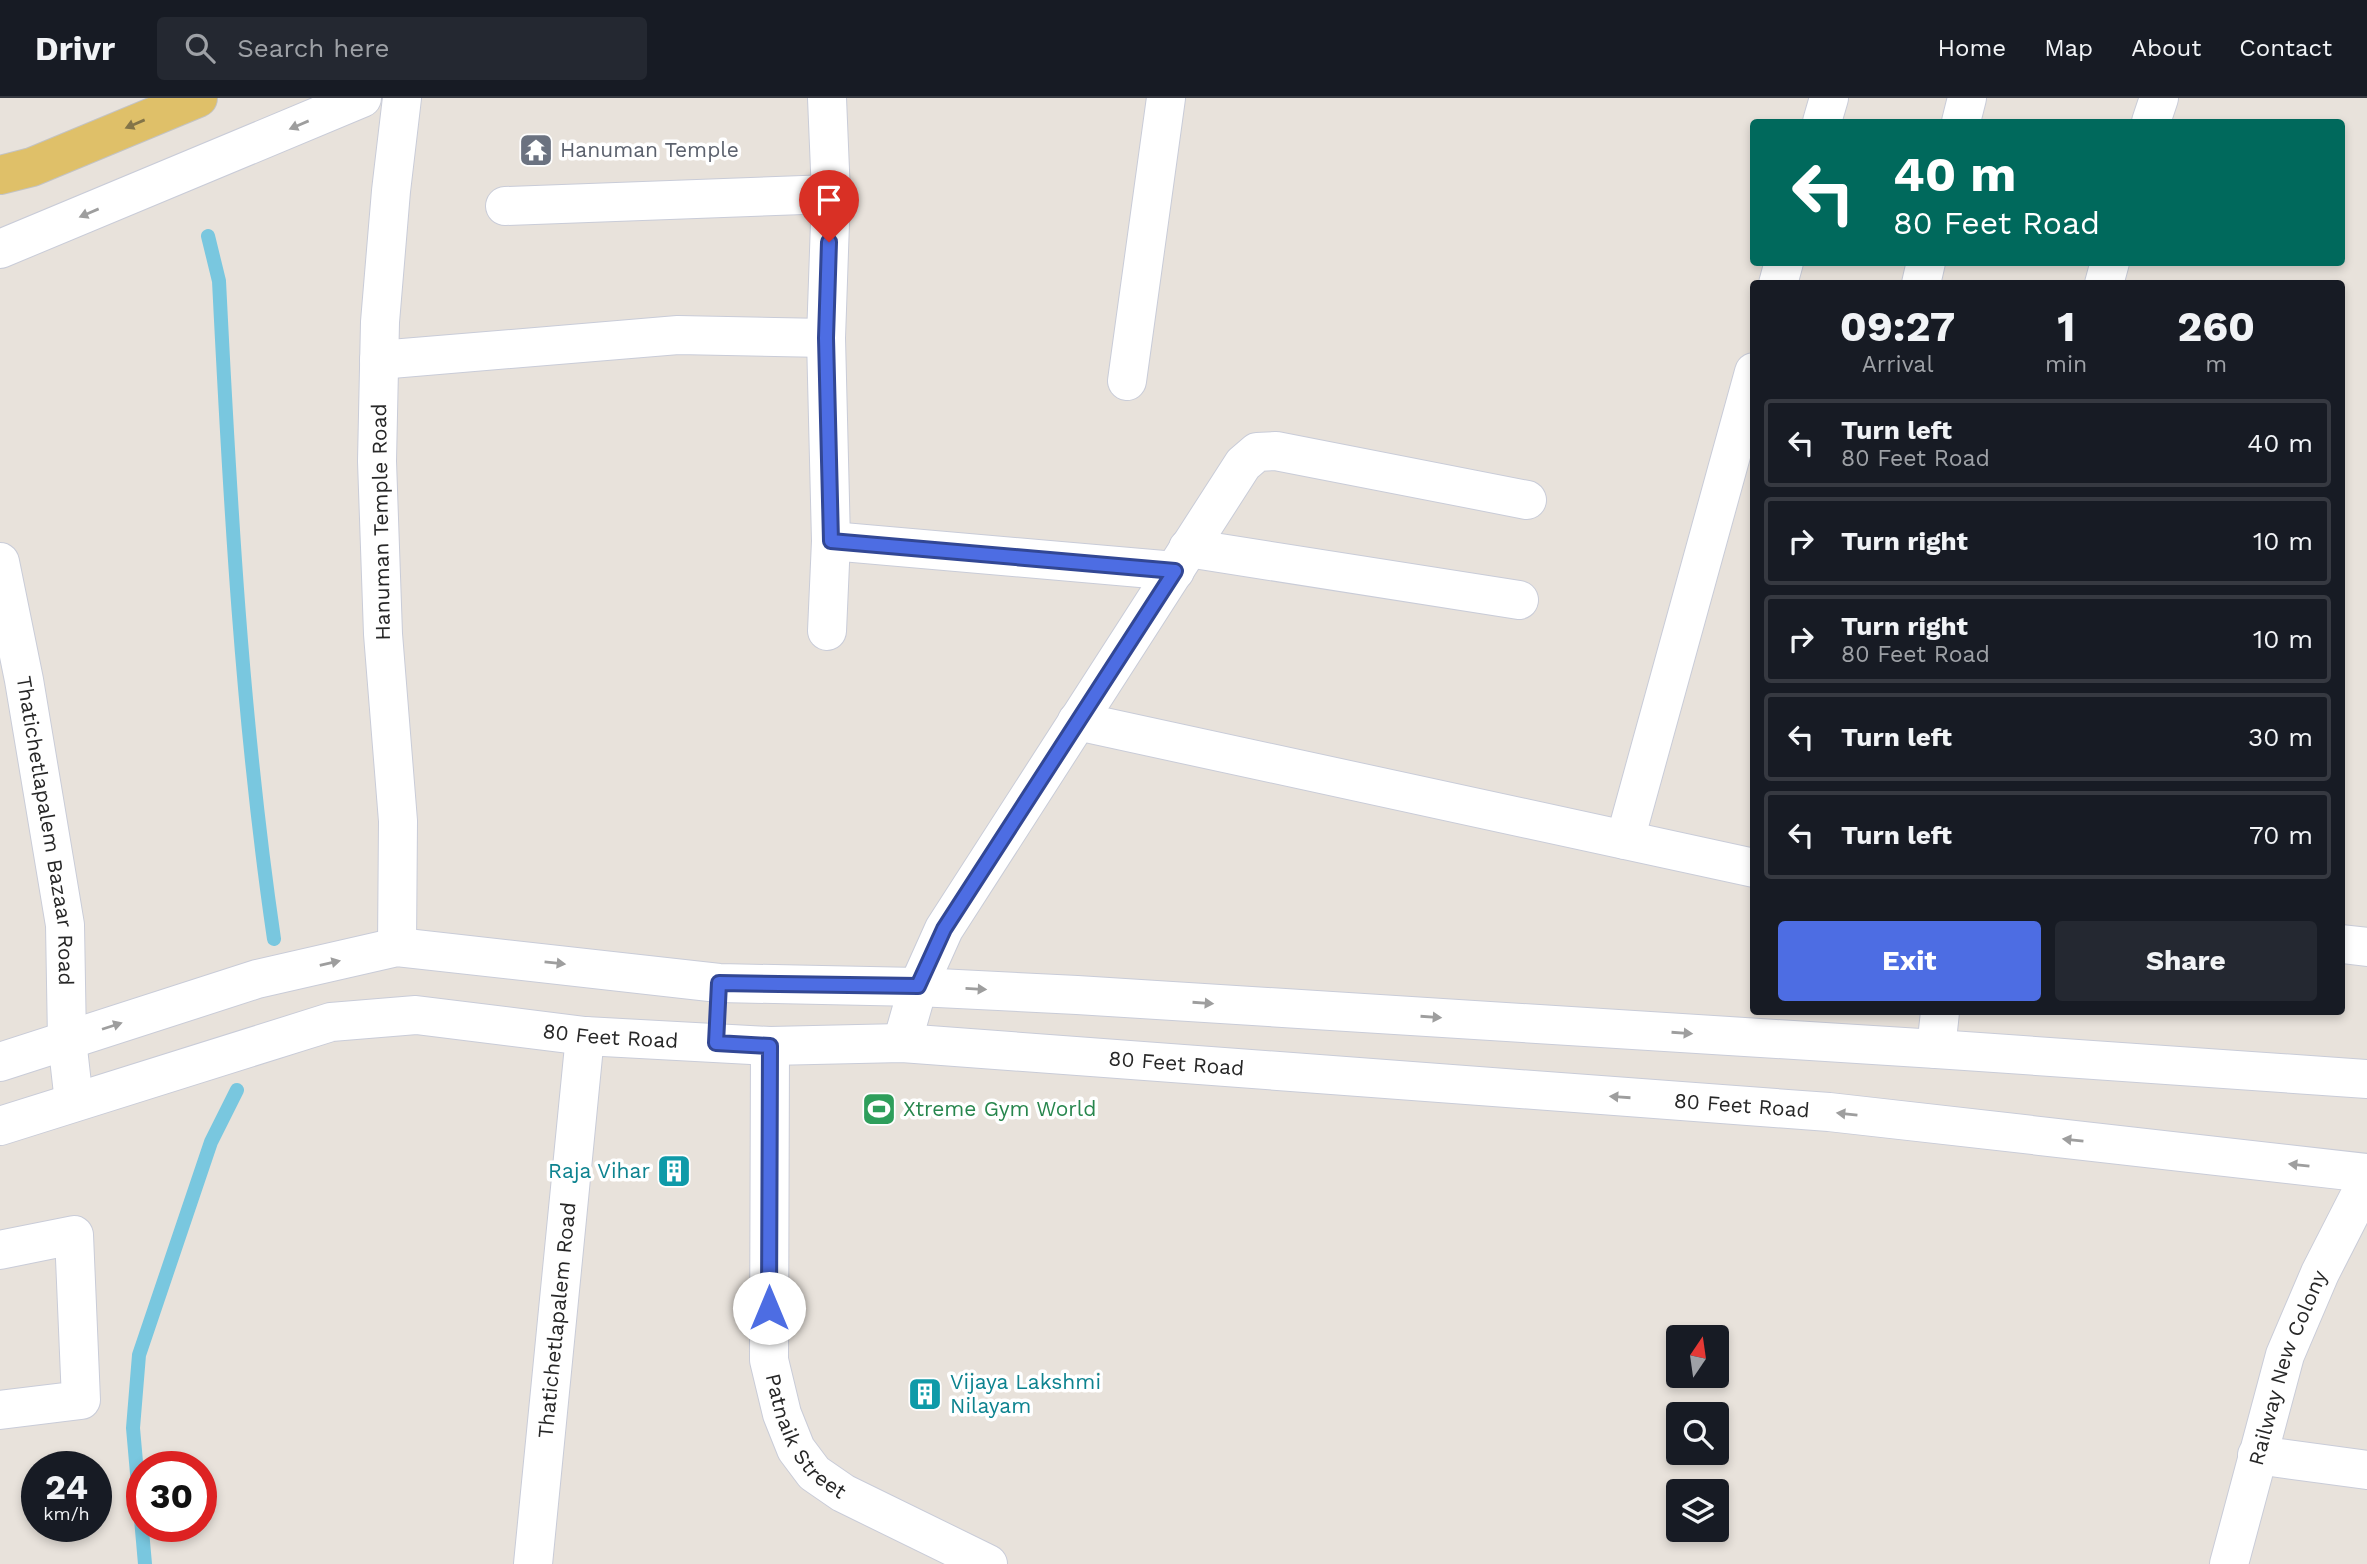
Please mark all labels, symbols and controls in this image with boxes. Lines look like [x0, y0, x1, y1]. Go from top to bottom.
search box [157, 17, 647, 80]
text: Drivr [35, 29, 115, 68]
icon: search [181, 29, 219, 67]
text: Search here [237, 33, 390, 63]
text: Home [1938, 34, 2006, 62]
text: Map [2044, 34, 2093, 62]
text: About [2131, 34, 2201, 62]
text: Contact [2239, 34, 2332, 62]
one-way arrow [124, 119, 145, 130]
one-way arrow [288, 119, 309, 130]
temple icon: Hanuman Temple [517, 131, 555, 169]
place label: Hanuman Temple [560, 137, 739, 162]
text: 40 m [1893, 145, 2016, 203]
icon: left [1778, 147, 1869, 238]
pin [799, 170, 859, 242]
icon: arrive [810, 181, 848, 219]
text: 80 Feet Road [1893, 204, 2100, 242]
one-way arrow [79, 207, 99, 219]
text: 09:27 [1840, 302, 1955, 351]
text: 1 [2057, 302, 2075, 351]
text: 260 [2177, 302, 2255, 351]
text: Arrival [1862, 351, 1933, 378]
text: min [2045, 351, 2087, 378]
text: m [2205, 351, 2227, 378]
street label: Hanuman Temple Road [366, 403, 395, 641]
text: Turn left [1841, 415, 1952, 445]
icon: left [1782, 424, 1820, 462]
text: 40 m [2247, 428, 2313, 458]
text: 80 Feet Road [1841, 445, 1990, 472]
icon: right [1782, 522, 1820, 560]
text: Turn right [1841, 526, 1968, 556]
text: 10 m [2253, 526, 2313, 556]
text: Turn right [1841, 611, 1968, 641]
icon: right [1782, 620, 1820, 658]
text: 10 m [2253, 624, 2313, 654]
text: 80 Feet Road [1841, 641, 1990, 668]
street label: Thatichetlapalem Bazaar Road [12, 674, 79, 986]
icon: left [1782, 718, 1820, 756]
text: Turn left [1841, 722, 1952, 752]
text: 30 m [2248, 722, 2313, 752]
icon: left [1782, 816, 1820, 854]
text: Turn left [1841, 820, 1952, 850]
text: 70 m [2249, 820, 2313, 850]
button: Exit [1778, 921, 2041, 1001]
button: Share [2055, 921, 2317, 1001]
one-way arrow [319, 957, 341, 968]
one-way arrow [544, 958, 566, 969]
one-way arrow [966, 984, 988, 995]
one-way arrow [1193, 997, 1215, 1008]
one-way arrow [1420, 1012, 1442, 1023]
street label: 80 Feet Road [541, 1018, 679, 1053]
one-way arrow [101, 1020, 122, 1030]
one-way arrow [1671, 1028, 1693, 1039]
street label: 80 Feet Road [1108, 1045, 1245, 1080]
street label: 80 Feet Road [1673, 1087, 1811, 1123]
sports icon: Xtreme Gym World [860, 1090, 898, 1128]
one-way arrow [1609, 1091, 1631, 1102]
place label: Xtreme Gym World [903, 1096, 1096, 1121]
one-way arrow [1836, 1108, 1858, 1119]
one-way arrow [2062, 1134, 2084, 1145]
building icon: Raja Vihar [655, 1152, 693, 1190]
place label: Raja Vihar [548, 1158, 650, 1183]
one-way arrow [2288, 1160, 2310, 1171]
street label: Thatichetlapalem Road [532, 1201, 581, 1439]
street label: Railway New Colony [2243, 1266, 2332, 1468]
position arrow [732, 1271, 806, 1345]
north arrow [1666, 1325, 1729, 1388]
map controls [1666, 1325, 1729, 1542]
place label: Vijaya Lakshmi Nilayam [950, 1369, 1101, 1418]
street label: Patnaik Street [761, 1371, 852, 1504]
building icon: Vijaya Lakshmi Nilayam [906, 1375, 944, 1413]
button: search [1666, 1402, 1729, 1465]
speed limit sign: 30 [126, 1451, 217, 1542]
text: 24 [45, 1466, 88, 1508]
button: layers [1666, 1479, 1729, 1542]
text: km/h [43, 1503, 90, 1524]

